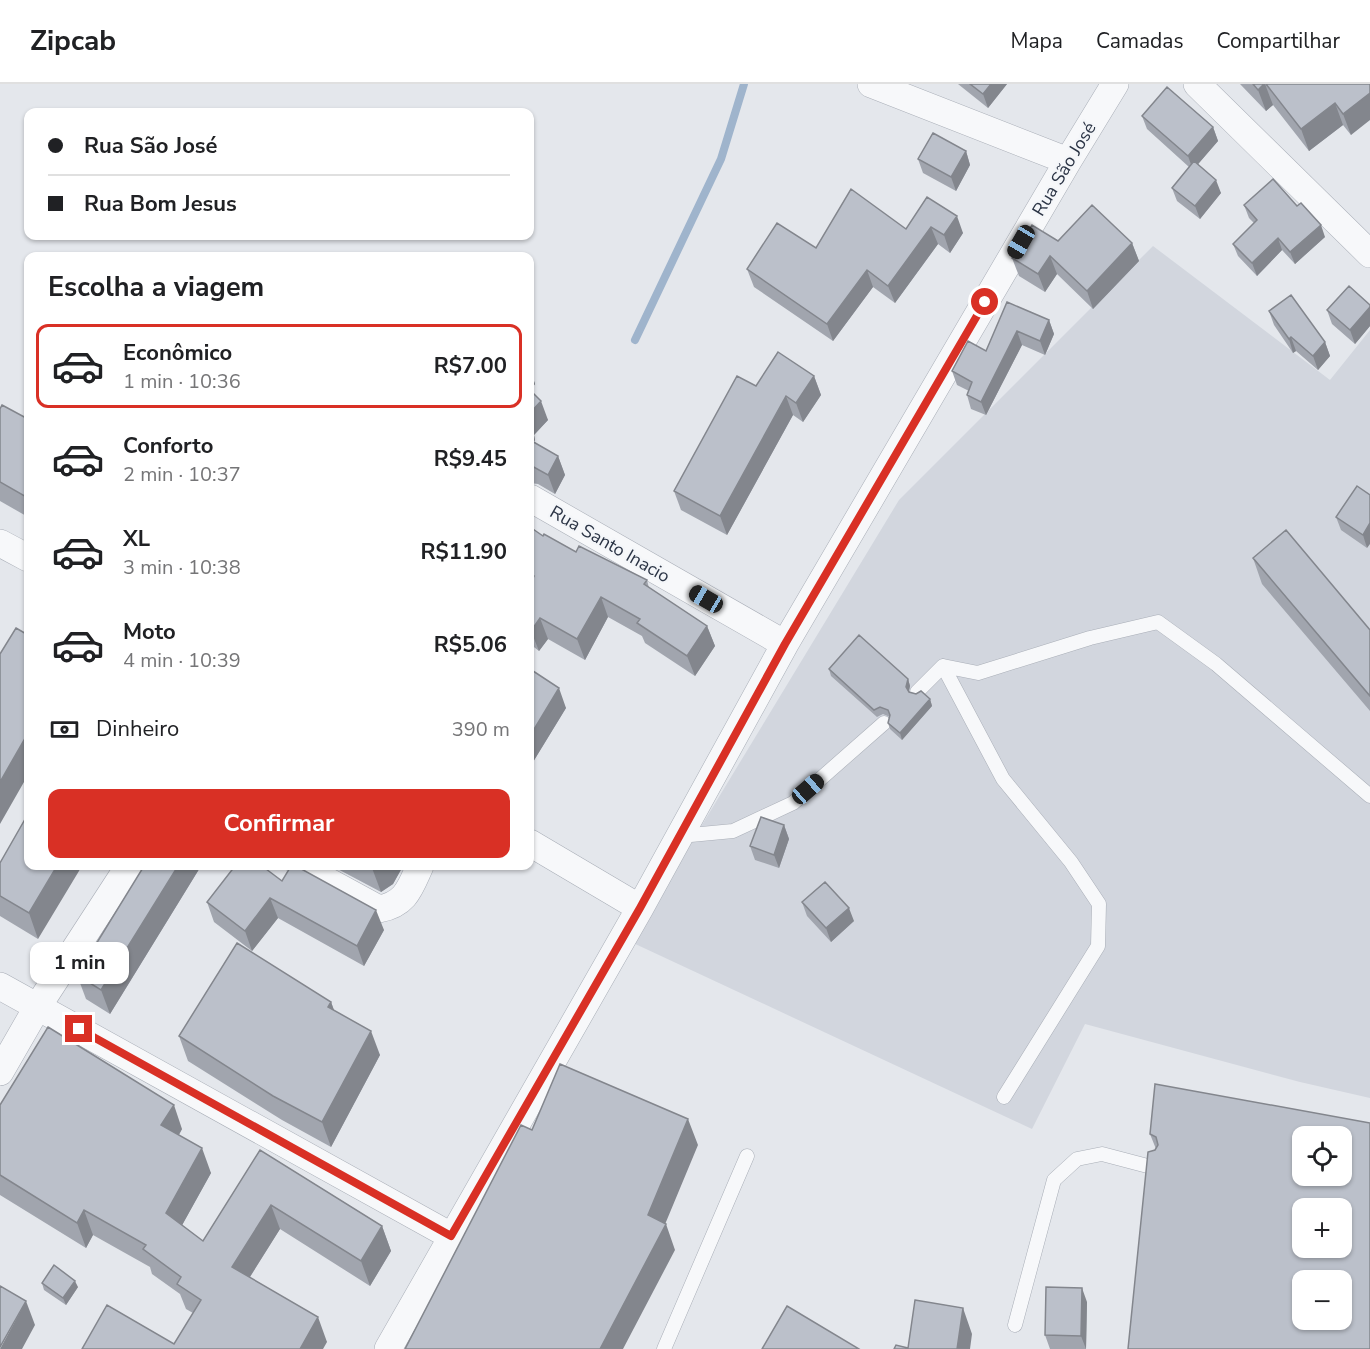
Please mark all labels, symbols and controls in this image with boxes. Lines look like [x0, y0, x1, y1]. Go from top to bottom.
text: Zipcab [30, 22, 116, 60]
text: Mapa [1011, 27, 1063, 55]
text: Camadas [1096, 27, 1183, 55]
text: Compartilhar [1216, 27, 1340, 55]
street label: Rua São José [1027, 118, 1101, 220]
text: Rua São José [84, 131, 217, 161]
text: Rua Bom Jesus [84, 189, 237, 219]
car [1004, 222, 1038, 262]
text: Escolha a viagem [48, 269, 264, 306]
route start [971, 288, 998, 315]
text: Econômico [123, 338, 232, 368]
icon: car [51, 339, 105, 393]
text: R$7.00 [434, 351, 507, 381]
text: 1 min · 10:36 [123, 368, 241, 395]
text: Conforto [123, 431, 213, 461]
icon: car [51, 432, 105, 486]
text: R$9.45 [434, 444, 507, 474]
text: 2 min · 10:37 [123, 461, 241, 488]
street label: Rua Santo Inacio [546, 500, 674, 588]
text: XL [123, 524, 150, 554]
icon: car [51, 525, 105, 579]
text: R$11.90 [420, 537, 507, 567]
text: 3 min · 10:38 [123, 554, 241, 581]
car [686, 582, 726, 616]
text: Moto [123, 617, 176, 647]
icon: car [51, 618, 105, 672]
text: R$5.06 [434, 630, 507, 660]
text: 4 min · 10:39 [123, 647, 241, 674]
icon: cash [48, 713, 81, 746]
text: Dinheiro [96, 714, 179, 744]
text: 390 m [452, 716, 510, 743]
car [789, 770, 827, 808]
button: Confirmar [48, 789, 510, 858]
callout: 1 min [29, 942, 128, 984]
text: 1 min [54, 949, 105, 976]
route end [65, 1015, 92, 1042]
map controls [1292, 1126, 1352, 1330]
button: locate [1292, 1126, 1352, 1186]
button: + [1292, 1198, 1352, 1258]
button: − [1292, 1270, 1352, 1330]

